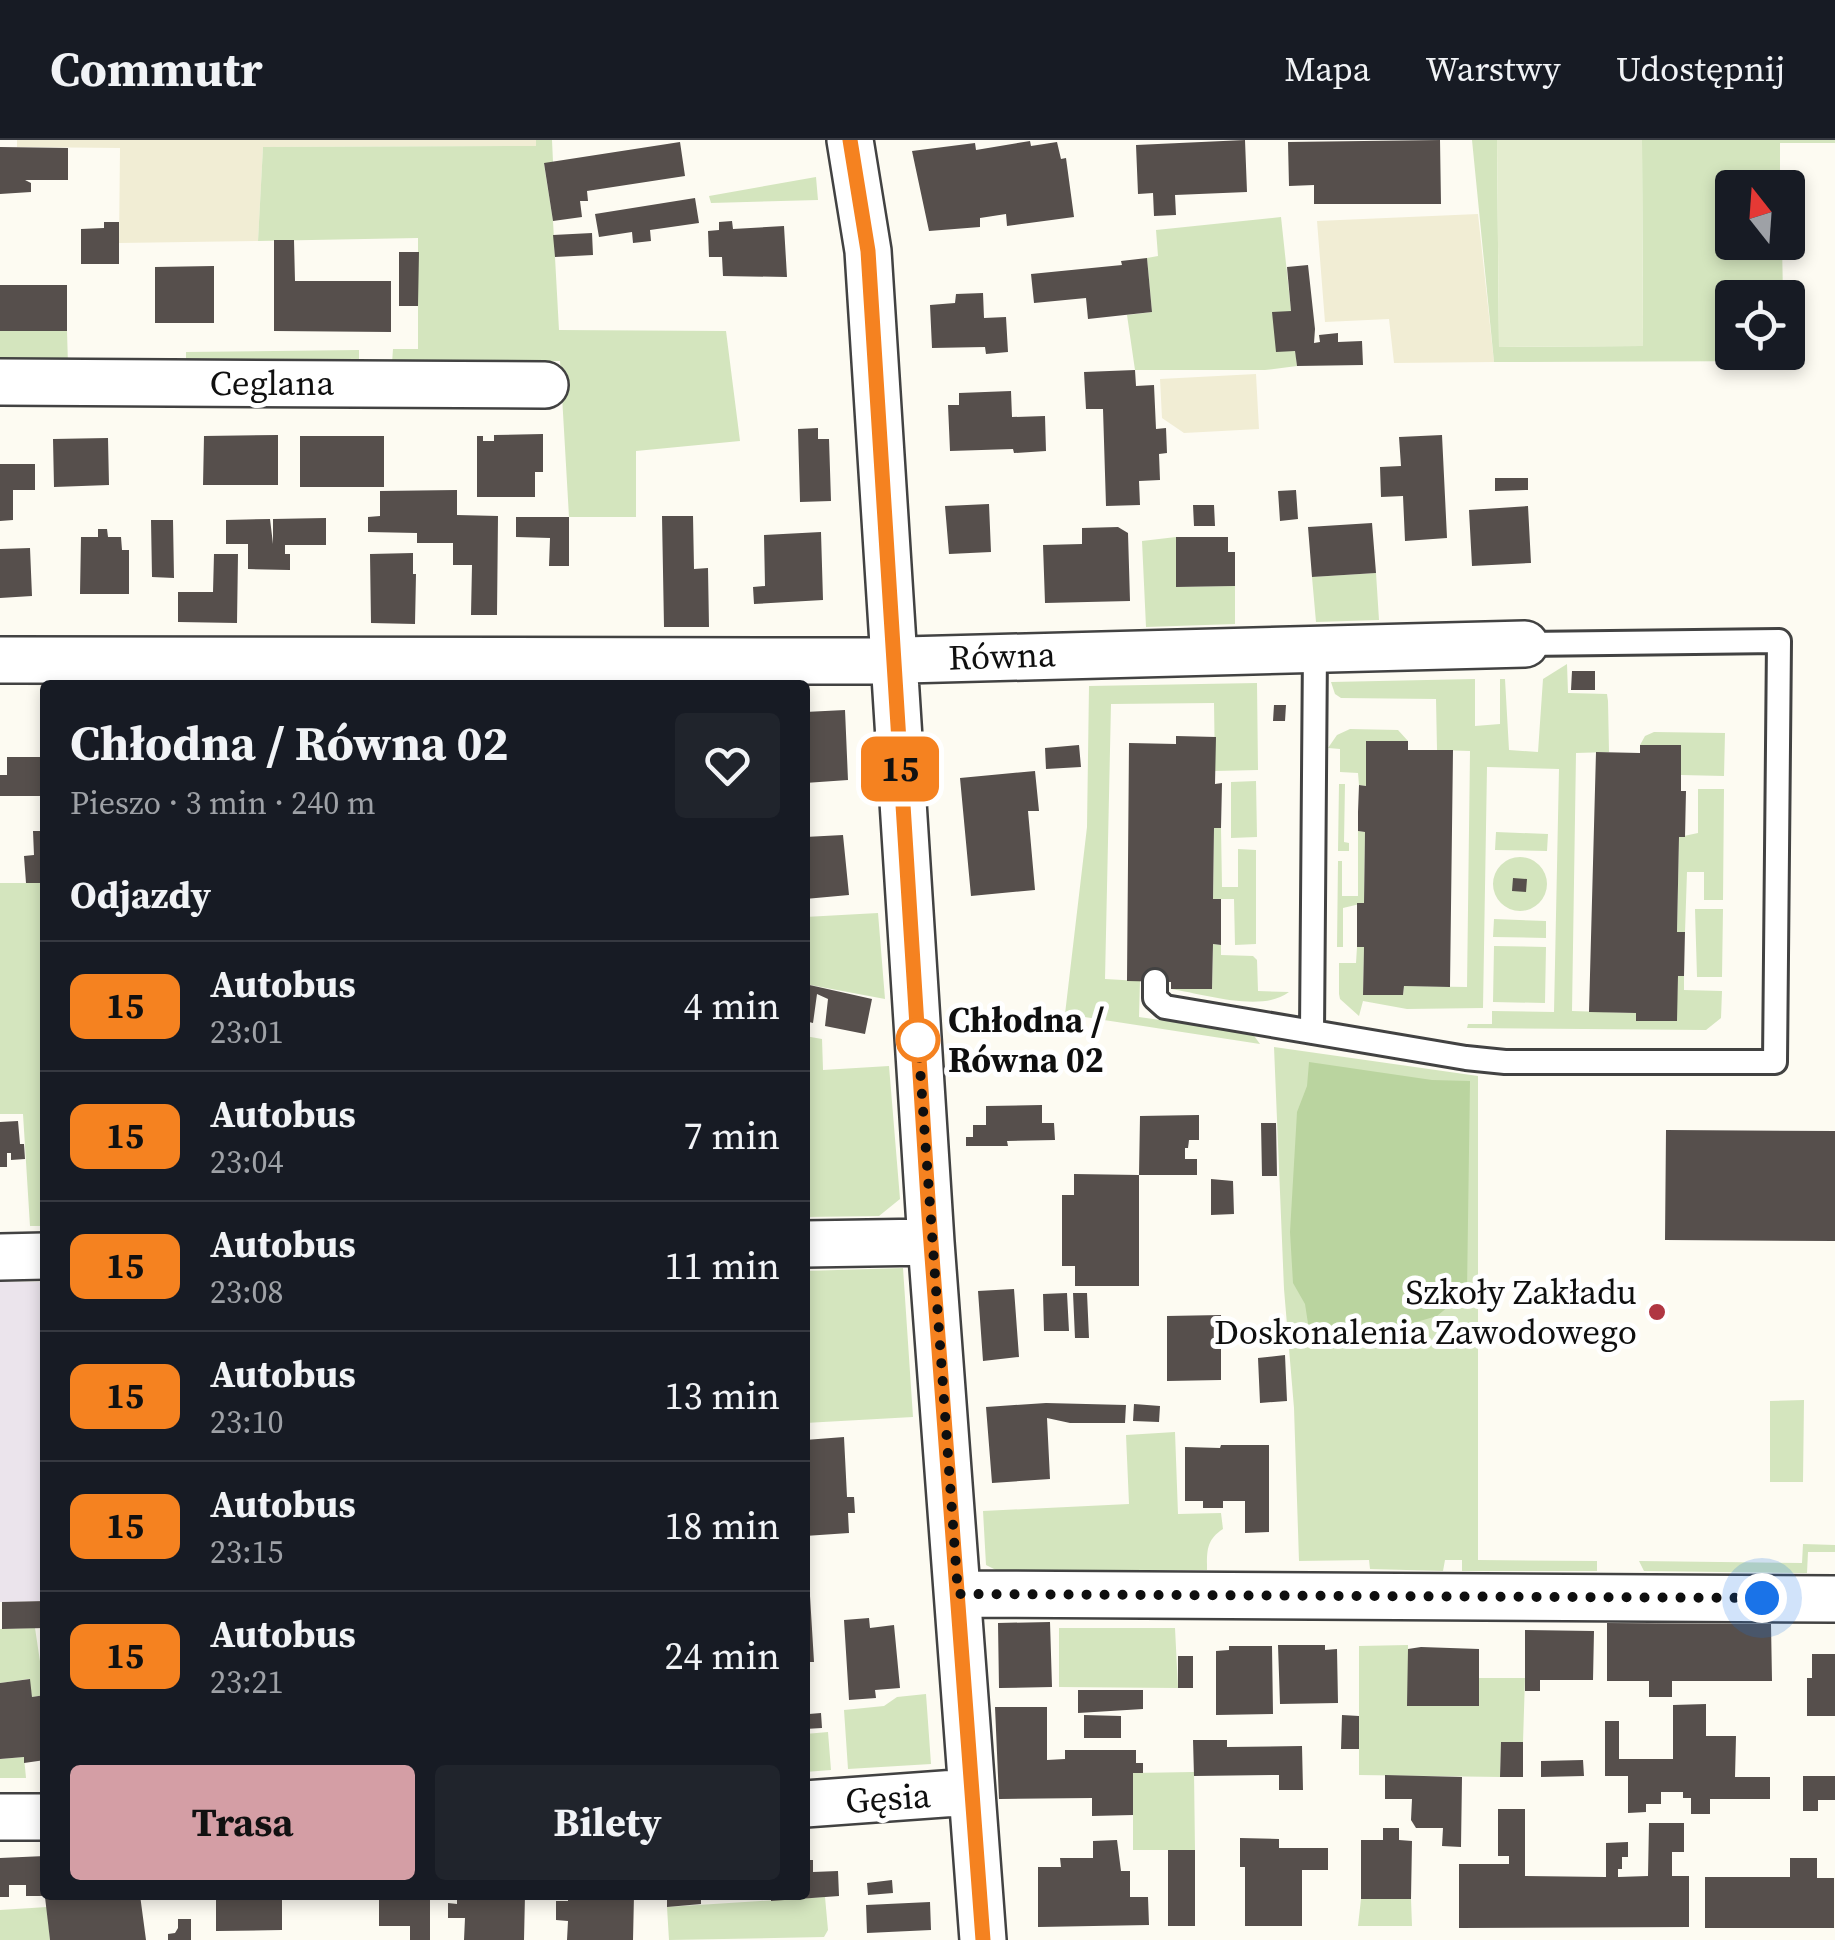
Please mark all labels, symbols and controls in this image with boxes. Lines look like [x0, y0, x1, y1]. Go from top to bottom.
text: Commutr [50, 36, 262, 102]
text: Mapa [1284, 45, 1371, 93]
text: Warstwy [1426, 45, 1561, 93]
text: Udostępnij [1616, 45, 1785, 93]
north arrow [1715, 170, 1805, 260]
map controls [1715, 170, 1805, 370]
button: locate [1715, 280, 1805, 370]
street label: Ceglana [210, 359, 334, 407]
street label: Równa [947, 630, 1057, 682]
text: Chłodna / Równa 02 [70, 710, 508, 776]
button: heart [675, 713, 780, 818]
line badge: 15 [855, 736, 945, 802]
text: 15 [881, 745, 919, 793]
text: Pieszo · 3 min · 240 m [70, 781, 376, 825]
text: Odjazdy [70, 869, 211, 921]
text: Autobus [210, 958, 356, 1010]
text: 4 min [684, 980, 780, 1032]
text: 15 [106, 982, 144, 1030]
place label: Chłodna / Równa 02 [948, 996, 1105, 1084]
text: 23:01 [210, 1010, 284, 1054]
marker: Chłodna / Równa 02 [897, 1019, 939, 1061]
text: Autobus [210, 1088, 356, 1140]
text: 7 min [684, 1110, 780, 1162]
text: 15 [106, 1112, 144, 1160]
text: 23:04 [210, 1140, 284, 1184]
text: Autobus [210, 1218, 356, 1270]
text: 11 min [665, 1240, 780, 1292]
text: 15 [106, 1242, 144, 1290]
place label: Szkoły Zakładu Doskonalenia Zawodowego [1214, 1268, 1637, 1356]
text: 23:08 [210, 1270, 284, 1314]
marker: Szkoły Zakładu Doskonalenia Zawodowego [1646, 1301, 1668, 1323]
text: Autobus [210, 1348, 356, 1400]
text: 13 min [665, 1370, 780, 1422]
text: 15 [106, 1372, 144, 1420]
text: 23:10 [210, 1400, 284, 1444]
text: Autobus [210, 1478, 356, 1530]
text: 18 min [665, 1500, 780, 1552]
text: 15 [106, 1502, 144, 1550]
text: 23:15 [210, 1530, 284, 1574]
your location [1737, 1573, 1787, 1623]
text: Autobus [210, 1608, 356, 1660]
text: 24 min [665, 1630, 780, 1682]
text: 15 [106, 1632, 144, 1680]
text: 23:21 [210, 1660, 284, 1704]
button: Trasa [70, 1765, 415, 1880]
button: Bilety [435, 1765, 780, 1880]
street label: Gęsia [844, 1771, 932, 1825]

